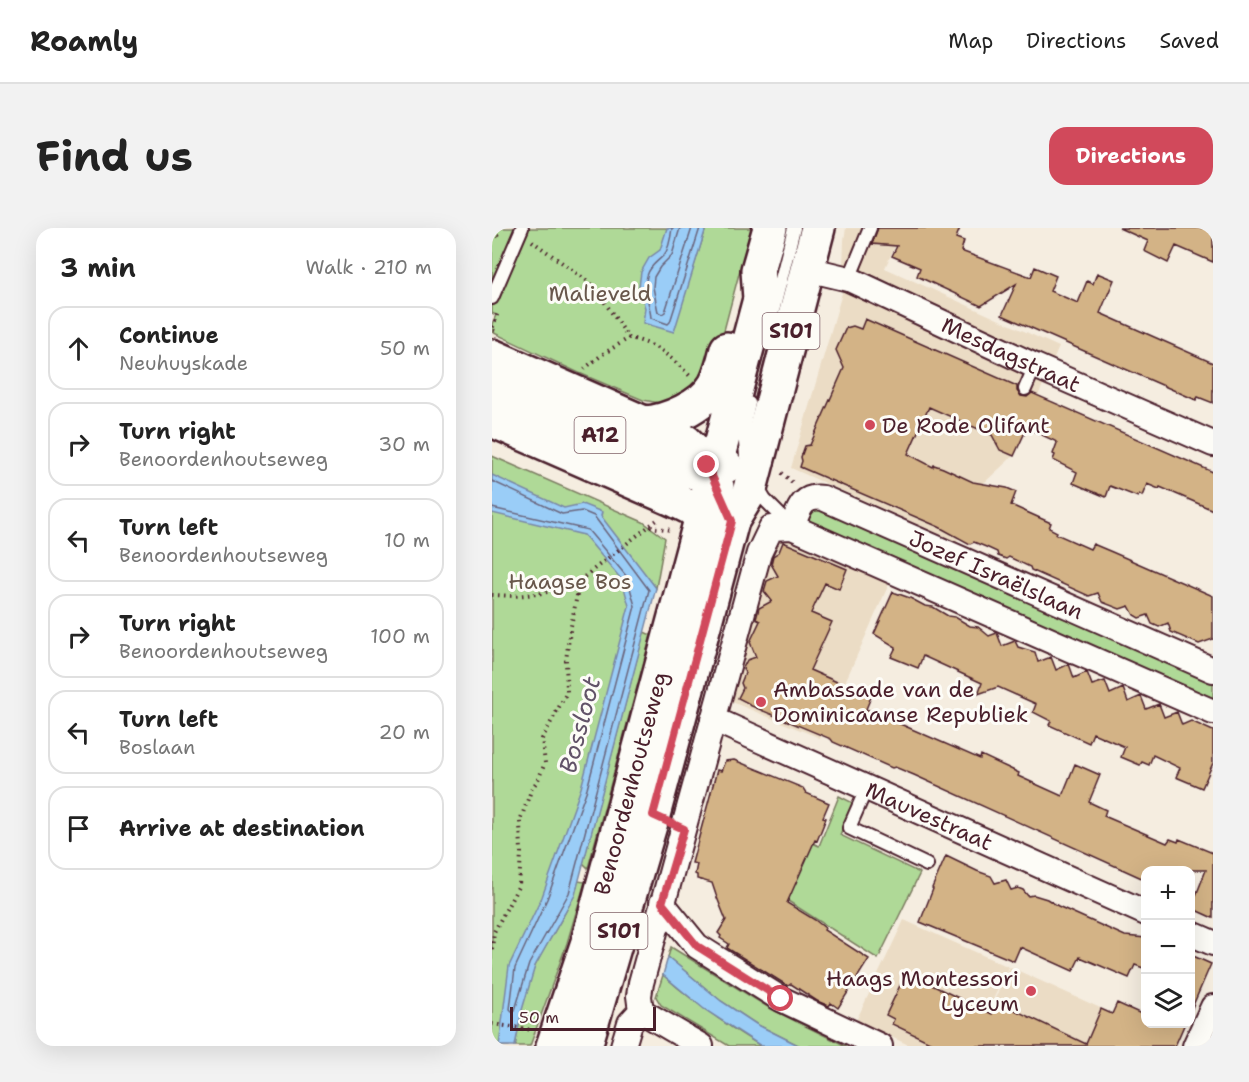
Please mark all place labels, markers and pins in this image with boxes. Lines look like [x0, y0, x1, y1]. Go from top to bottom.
place label: De Rode Olifant [882, 411, 1050, 440]
marker: De Rode Olifant [863, 418, 877, 432]
place label: Ambassade van de Dominicaanse Republiek [773, 675, 1028, 729]
marker: Ambassade van de Dominicaanse Republiek [754, 695, 768, 709]
place label: Haags Montessori Lyceum [826, 964, 1019, 1018]
marker: Haags Montessori Lyceum [1024, 984, 1038, 998]

